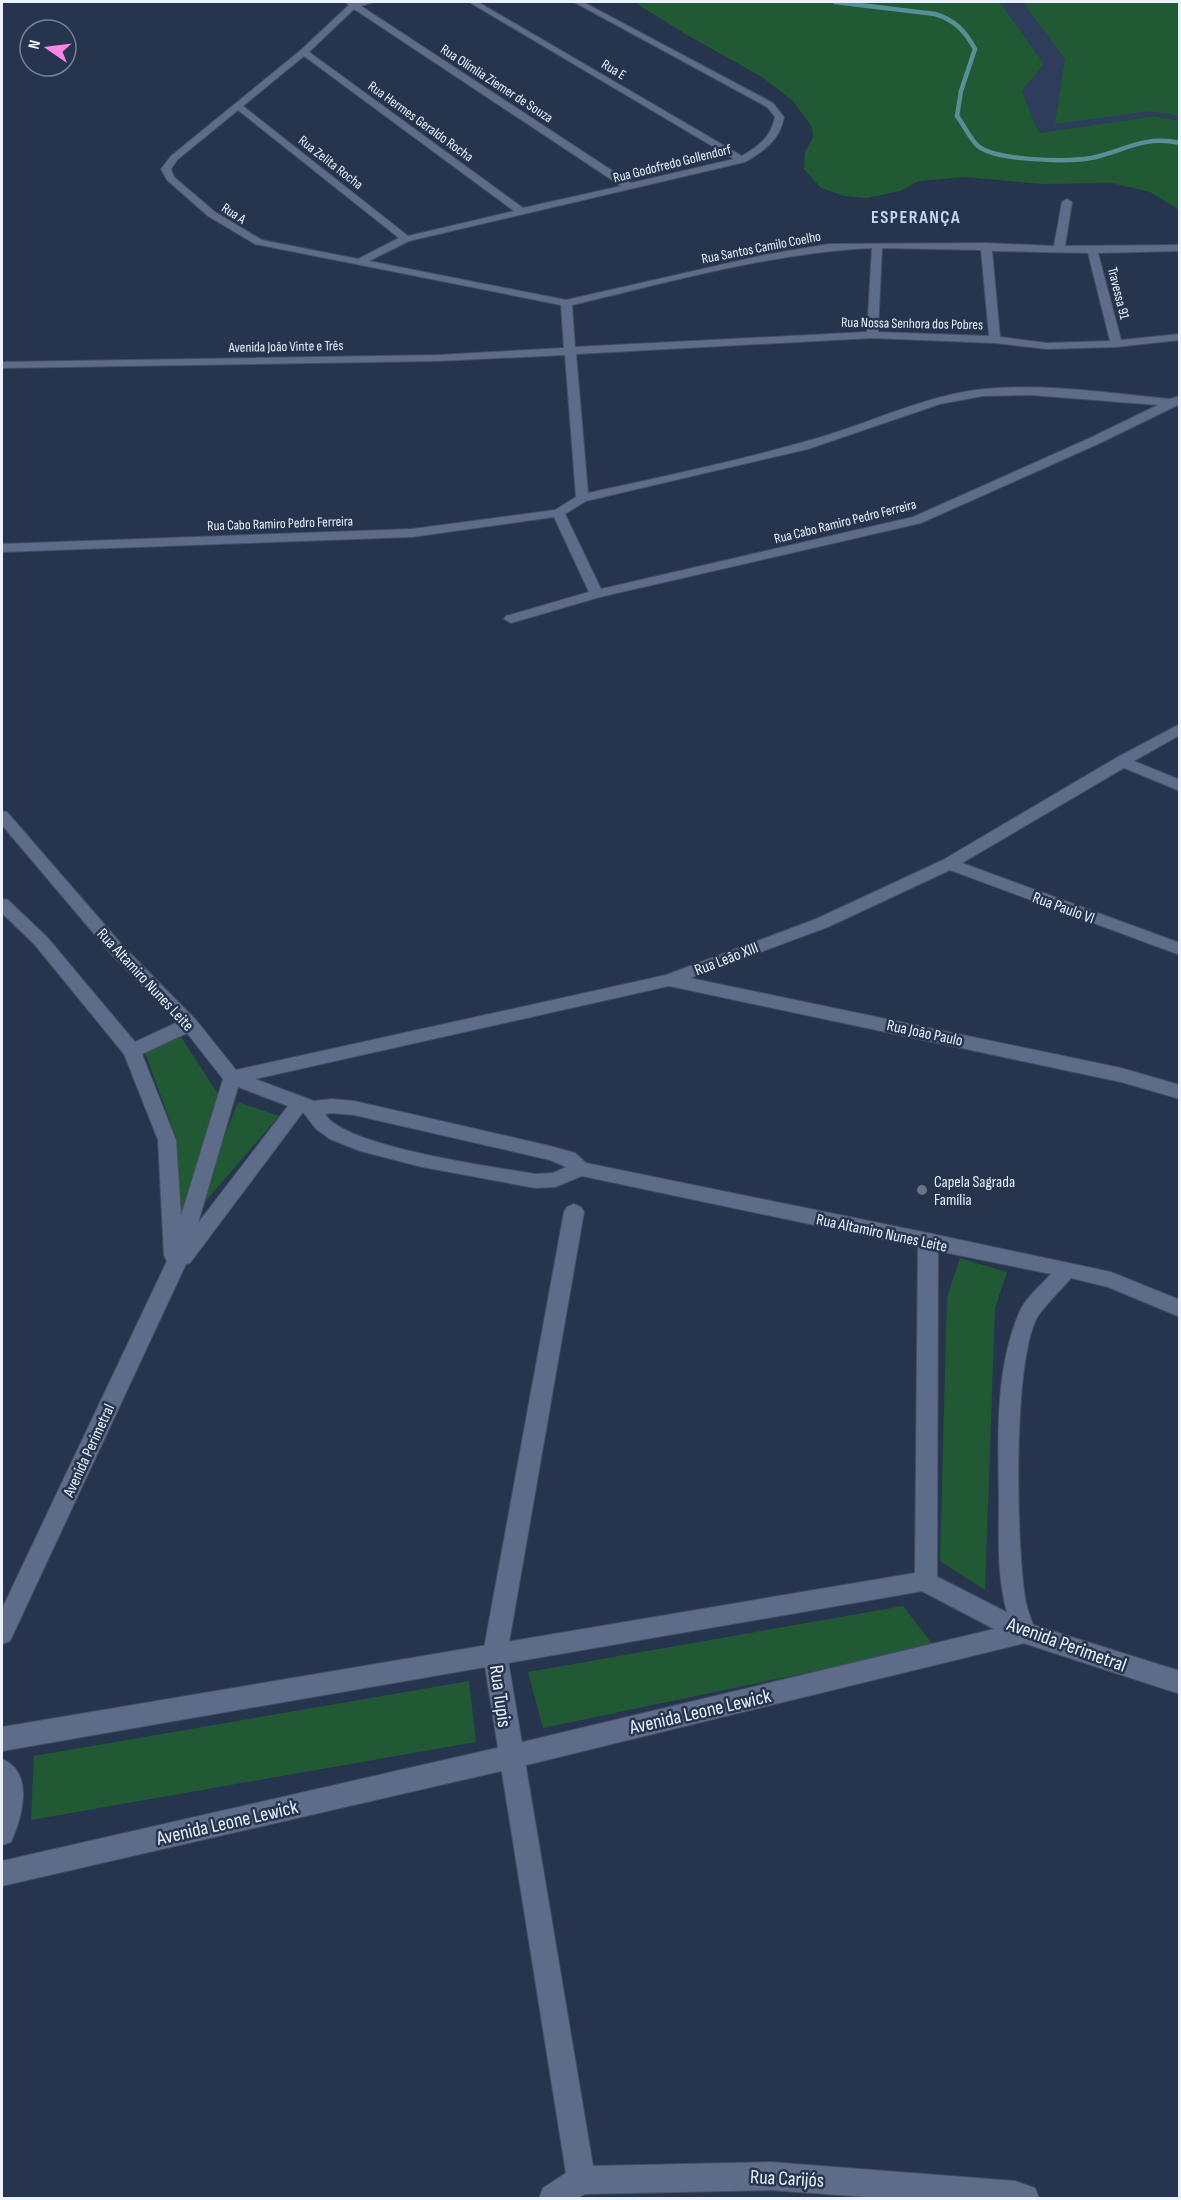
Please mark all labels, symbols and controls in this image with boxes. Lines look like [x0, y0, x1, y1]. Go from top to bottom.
north arrow [18, 18, 78, 78]
text: N [25, 38, 45, 51]
street label: Rua Olímlia Ziemer de Souza [437, 41, 556, 126]
street label: Rua E [598, 56, 629, 83]
street label: Rua Hermes Geraldo Rocha [365, 78, 477, 165]
street label: Rua Zelita Rocha [295, 132, 366, 193]
street label: Rua Godofredo Gollendorf [611, 140, 734, 186]
street label: Rua A [218, 199, 250, 228]
district label: ESPERANÇA [871, 207, 961, 228]
street label: Rua Santos Camilo Coelho [700, 228, 822, 267]
street label: Travessa 91 [1104, 265, 1133, 321]
street label: Rua Nossa Senhora dos Pobres [841, 314, 983, 333]
street label: Avenida João Vinte e Três [227, 337, 344, 356]
street label: Rua Cabo Ramiro Pedro Ferreira [772, 496, 918, 547]
street label: Rua Cabo Ramiro Pedro Ferreira [207, 512, 353, 535]
street label: Rua Paulo VI [1030, 888, 1097, 928]
street label: Rua Altamiro Nunes Leite [93, 925, 197, 1035]
street label: Rua Leão XIII [692, 939, 761, 980]
street label: Rua João Paulo [885, 1016, 964, 1051]
place label: Capela Sagrada Família [934, 1173, 1015, 1210]
marker: Capela Sagrada Família [915, 1183, 929, 1197]
street label: Rua Altamiro Nunes Leite [815, 1210, 949, 1257]
street label: Avenida Perimetral [59, 1401, 119, 1501]
street label: Avenida Perimetral [1003, 1612, 1130, 1678]
street label: Rua Tupis [484, 1663, 516, 1729]
street label: Avenida Leone Lewick [626, 1684, 774, 1740]
street label: Avenida Leone Lewick [153, 1795, 301, 1851]
street label: Rua Carijós [749, 2165, 825, 2193]

